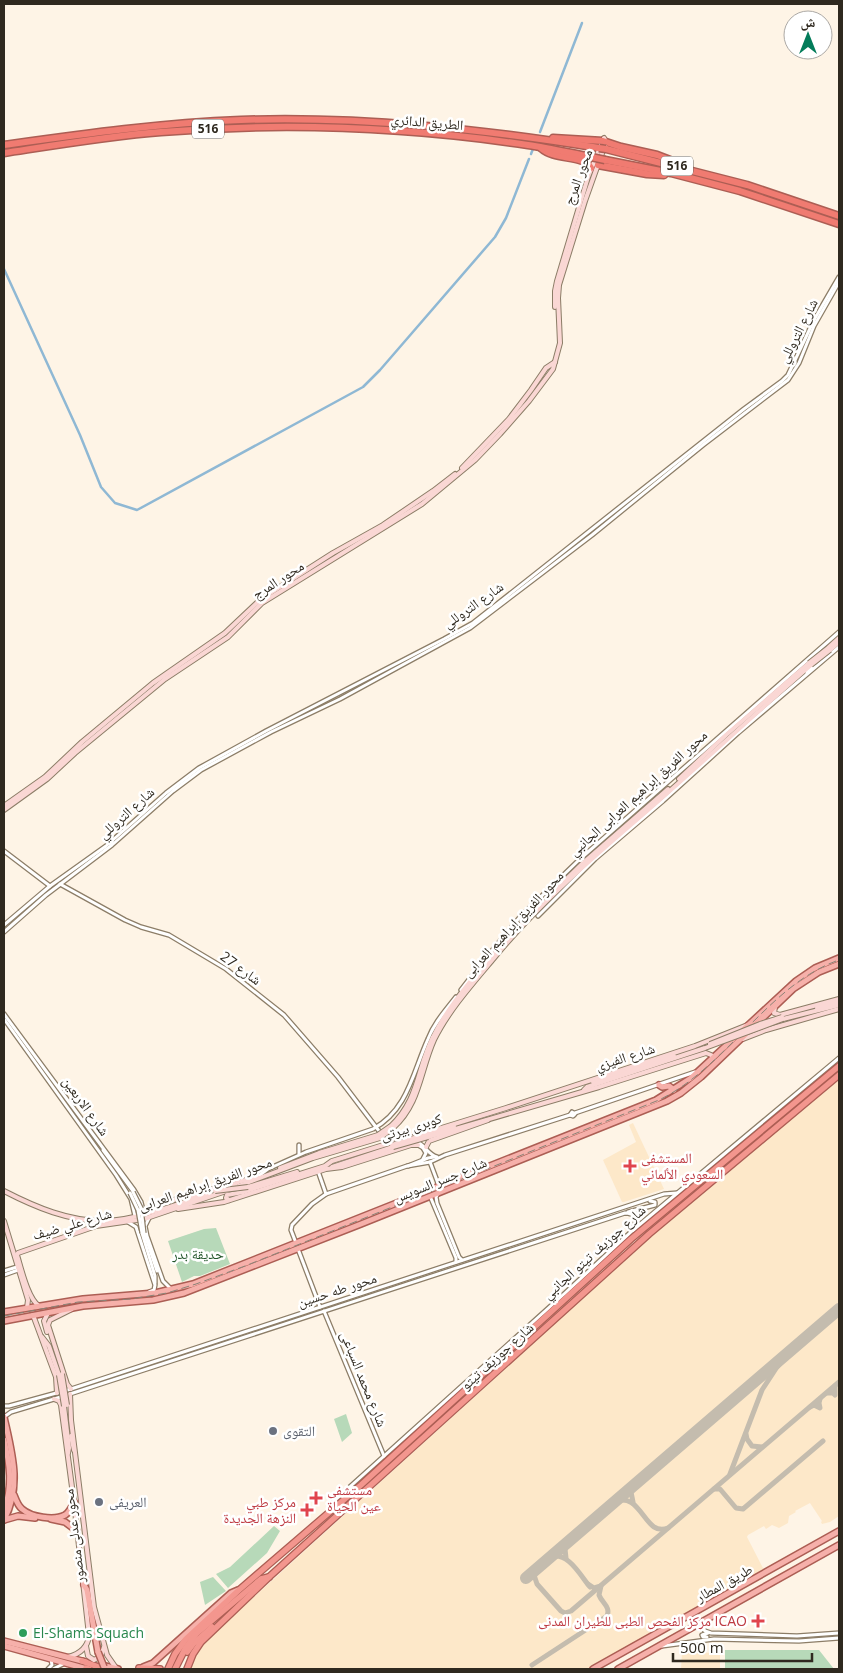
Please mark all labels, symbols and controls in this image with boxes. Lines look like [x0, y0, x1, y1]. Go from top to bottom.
north arrow [783, 10, 833, 60]
text: ش [801, 12, 816, 31]
street label: الطريق الدائري [390, 109, 464, 137]
road number: 516 [192, 120, 224, 138]
street label: محور المرج [559, 146, 597, 208]
road number: 516 [661, 157, 693, 176]
street label: شارع التروللي [773, 295, 824, 367]
street label: محور المرج [248, 556, 308, 604]
street label: شارع التروللي [439, 577, 508, 634]
street label: محور الفريق إبراهيم العرابى الجانبي [564, 725, 713, 862]
street label: شارع التروللي [93, 782, 160, 845]
street label: محور الفريق إبراهيم العرابى [458, 866, 568, 982]
street label: شارع 27 [216, 946, 266, 990]
street label: شارع الفيزي [593, 1038, 658, 1077]
street label: شارع الاربعين [58, 1072, 114, 1140]
street label: كوبرى بيرتى [378, 1108, 444, 1145]
place label: المستشفى السعودي الألماني [641, 1148, 723, 1186]
street label: محور الفريق إبراهيم العرابى [136, 1152, 274, 1216]
street label: شارع جسر السويس [390, 1152, 490, 1208]
marker: المستشفى السعودي الألماني [623, 1159, 637, 1173]
street label: شارع جوزيف تيتو الجانبي [538, 1200, 651, 1305]
street label: شارع علي ضيف [30, 1203, 114, 1246]
park label: حديقة بدر [171, 1244, 224, 1263]
street label: محور طه حسين [295, 1268, 379, 1311]
street label: شارع جوزيف تيتو [456, 1318, 538, 1394]
street label: شارع محمد السباعى [336, 1328, 392, 1430]
place label: التقوى [283, 1421, 315, 1440]
marker: التقوى [267, 1425, 279, 1437]
place label: مستشفى عين الحياة [327, 1480, 381, 1515]
street label: محور عدلى منصور [58, 1488, 89, 1585]
marker: مستشفى عين الحياة [309, 1491, 323, 1505]
place label: العريفى [109, 1492, 147, 1511]
place label: مركز طبي النزهة الجديدة [223, 1492, 296, 1527]
marker: العريفى [93, 1496, 105, 1508]
marker: مركز طبي النزهة الجديدة [300, 1503, 314, 1517]
street label: طريق المطار [691, 1559, 756, 1607]
place label: مركز الفحص الطبى للطيران المدنى ICAO [538, 1611, 747, 1630]
marker: مركز الفحص الطبى للطيران المدنى ICAO [751, 1614, 765, 1628]
place label: El-Shams Squach [33, 1623, 144, 1642]
marker: El-Shams Squach [17, 1627, 29, 1639]
scale bar [673, 1630, 812, 1662]
text: 500 m [680, 1637, 724, 1657]

